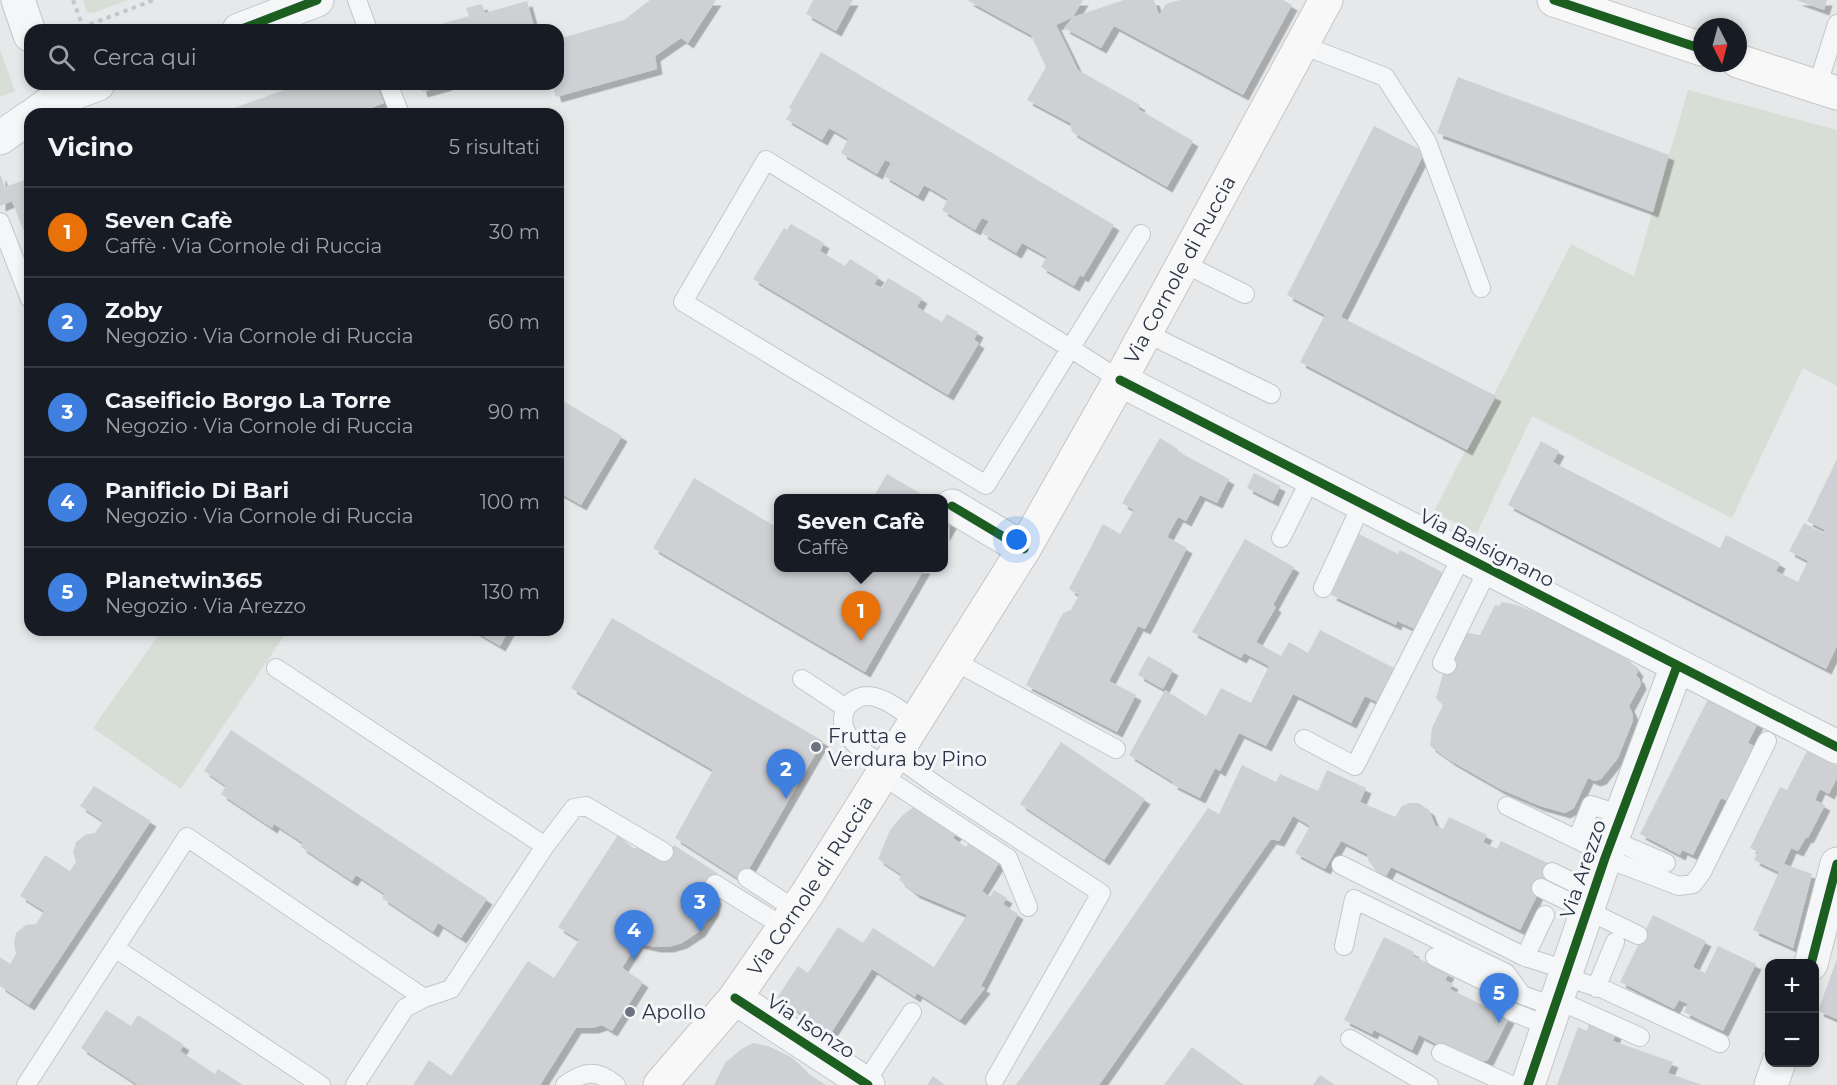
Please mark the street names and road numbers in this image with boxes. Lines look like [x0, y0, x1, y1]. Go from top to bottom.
street label: Via Cornole di Ruccia [1119, 171, 1241, 368]
street label: Via Balsignano [1415, 504, 1559, 592]
street label: Via Cornole di Ruccia [742, 791, 878, 980]
street label: Via Arezzo [1555, 816, 1611, 922]
street label: Via Isonzo [762, 989, 860, 1063]

